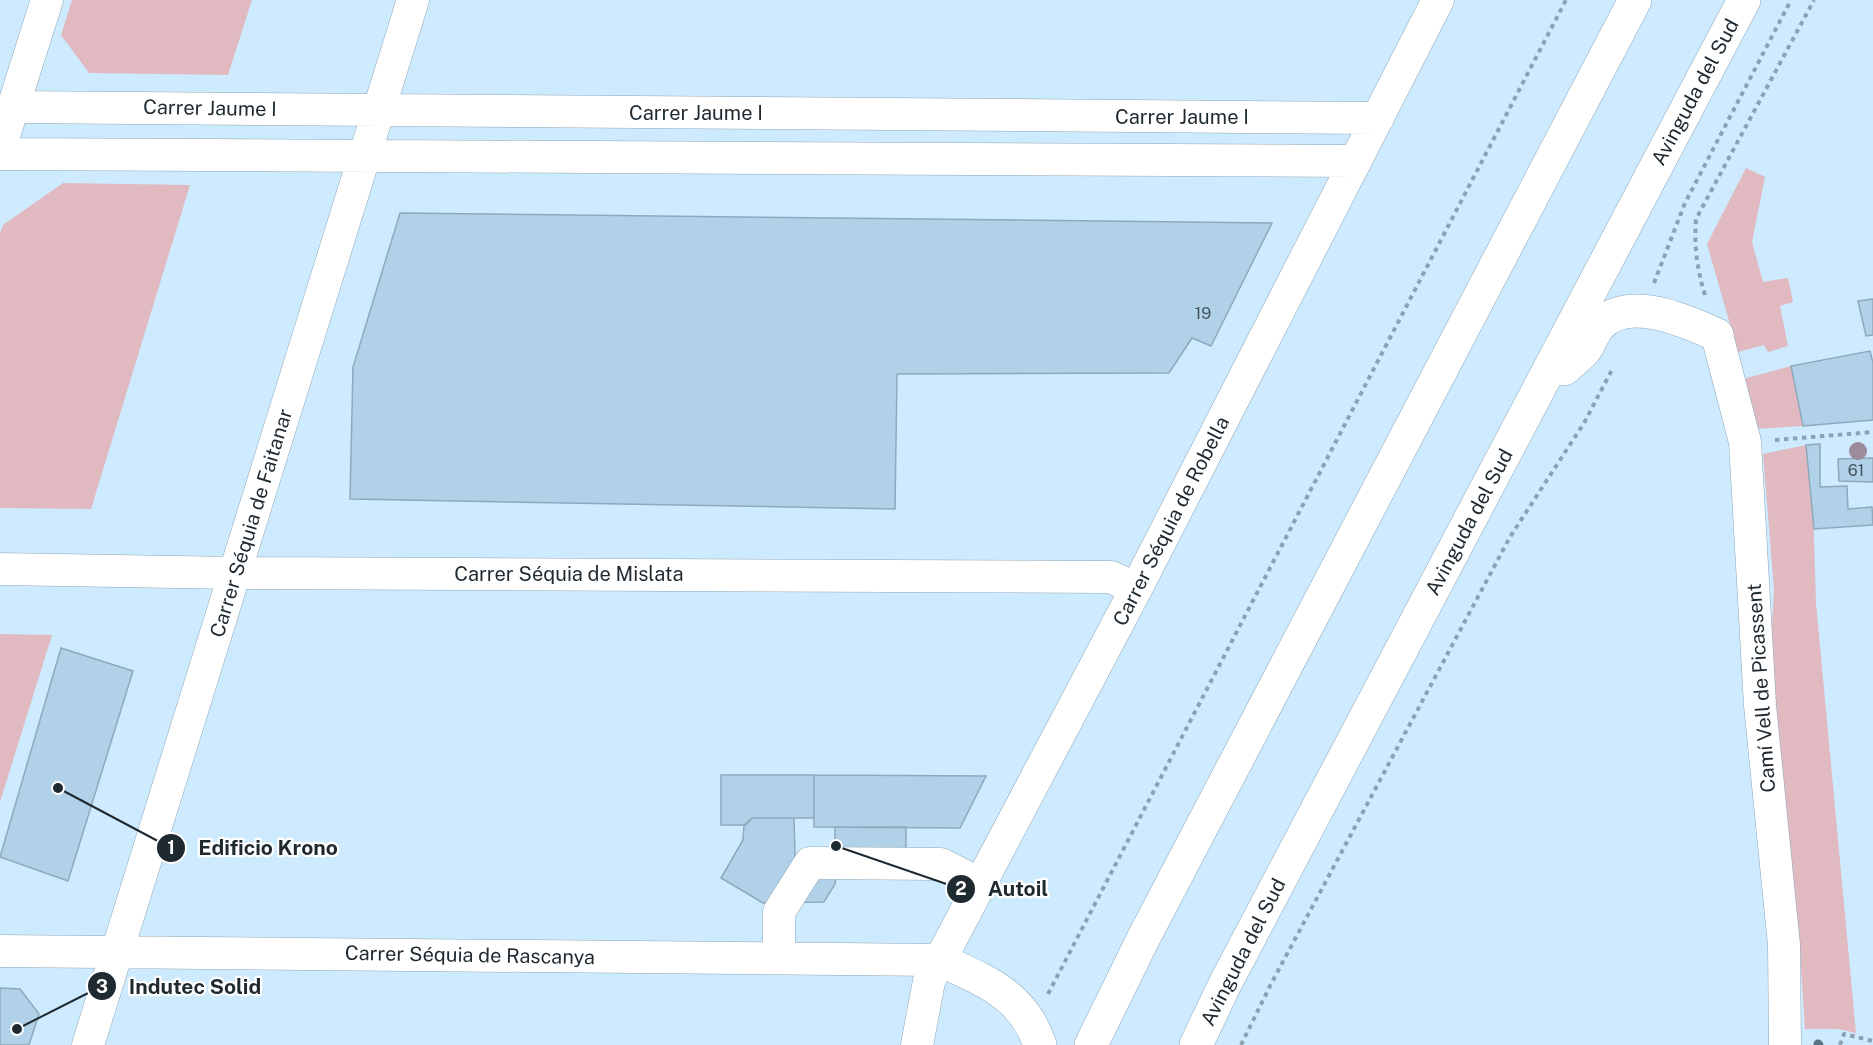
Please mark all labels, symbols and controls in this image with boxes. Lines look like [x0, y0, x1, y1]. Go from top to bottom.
street label: Avinguda del Sud [1646, 15, 1744, 169]
street label: Carrer Jaume I [143, 95, 277, 121]
street label: Carrer Jaume I [629, 101, 763, 125]
street label: Carrer Jaume I [1115, 105, 1249, 129]
house number: 19 [1195, 304, 1211, 323]
street label: Carrer Séquia de Faitanar [205, 406, 297, 640]
street label: Carrer Séquia de Robella [1108, 412, 1234, 630]
street label: Avinguda del Sud [1420, 445, 1518, 599]
house number: 61 [1848, 461, 1864, 480]
street label: Carrer Séquia de Mislata [454, 562, 684, 586]
street label: Camí Vell de Picassent [1742, 583, 1780, 793]
callout: Edificio Krono [156, 829, 350, 868]
text: Edificio Krono [198, 835, 338, 860]
text: 1 [167, 837, 175, 858]
callout: Autoil [946, 869, 1061, 908]
street label: Avinguda del Sud [1195, 874, 1291, 1030]
text: Autoil [988, 876, 1048, 901]
text: 2 [955, 878, 967, 899]
street label: Carrer Séquia de Rascanya [345, 941, 595, 969]
callout: Indutec Solid [87, 967, 274, 1006]
text: Indutec Solid [129, 974, 261, 999]
text: 3 [96, 976, 108, 997]

